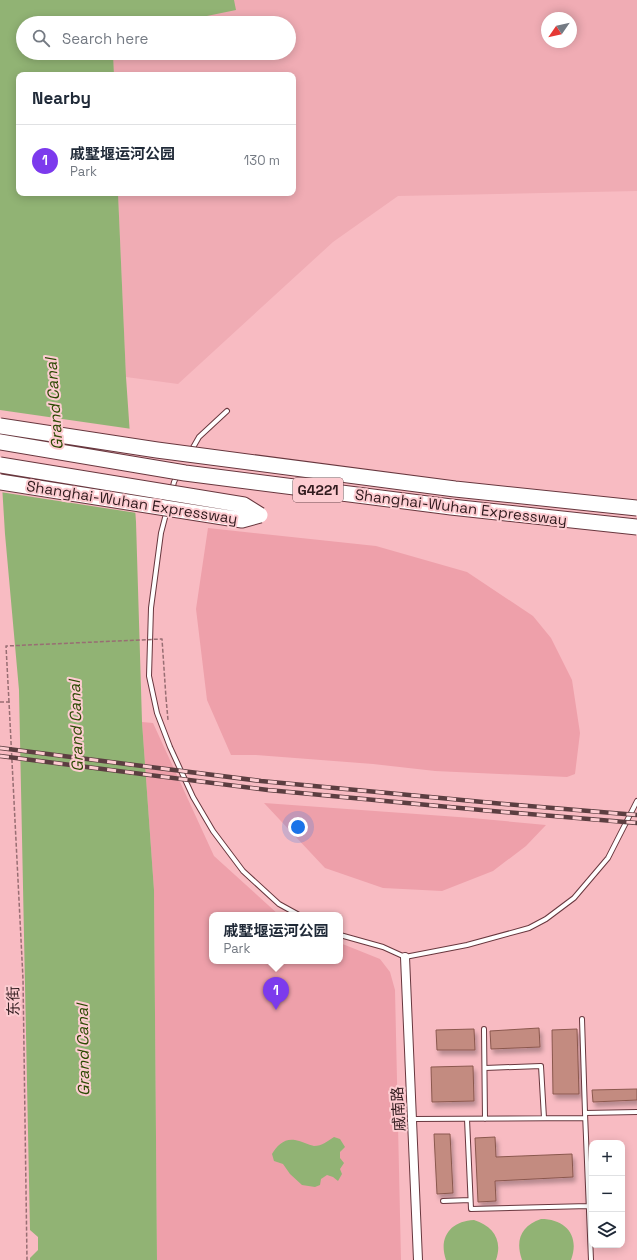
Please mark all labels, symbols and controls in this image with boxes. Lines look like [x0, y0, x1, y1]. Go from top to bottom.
north arrow [541, 12, 577, 48]
search box [16, 16, 296, 60]
icon: search [30, 27, 52, 49]
text: Search here [62, 29, 148, 48]
text: Nearby [32, 87, 91, 109]
text: 戚墅堰运河公园 [70, 144, 175, 163]
text: 1 [42, 152, 48, 169]
text: 130 m [244, 152, 280, 169]
text: Park [70, 163, 97, 180]
water label: Grand Canal [40, 355, 68, 451]
street label: Shanghai-Wuhan Expressway [25, 476, 239, 528]
road number: G4221 [293, 478, 343, 502]
street label: Shanghai-Wuhan Expressway [354, 485, 568, 529]
water label: Grand Canal [64, 678, 88, 772]
your location [288, 817, 308, 837]
popup [209, 912, 343, 964]
text: 戚墅堰运河公园 [223, 921, 329, 940]
text: Park [223, 940, 251, 957]
pin: 1 [263, 977, 289, 1010]
street label: 东街 [3, 986, 23, 1016]
water label: Grand Canal [72, 1002, 94, 1096]
street label: 戚南路 [387, 1086, 409, 1132]
map controls [589, 1140, 625, 1248]
button: + [589, 1140, 625, 1176]
button: − [589, 1176, 625, 1212]
button: layers [589, 1212, 625, 1248]

